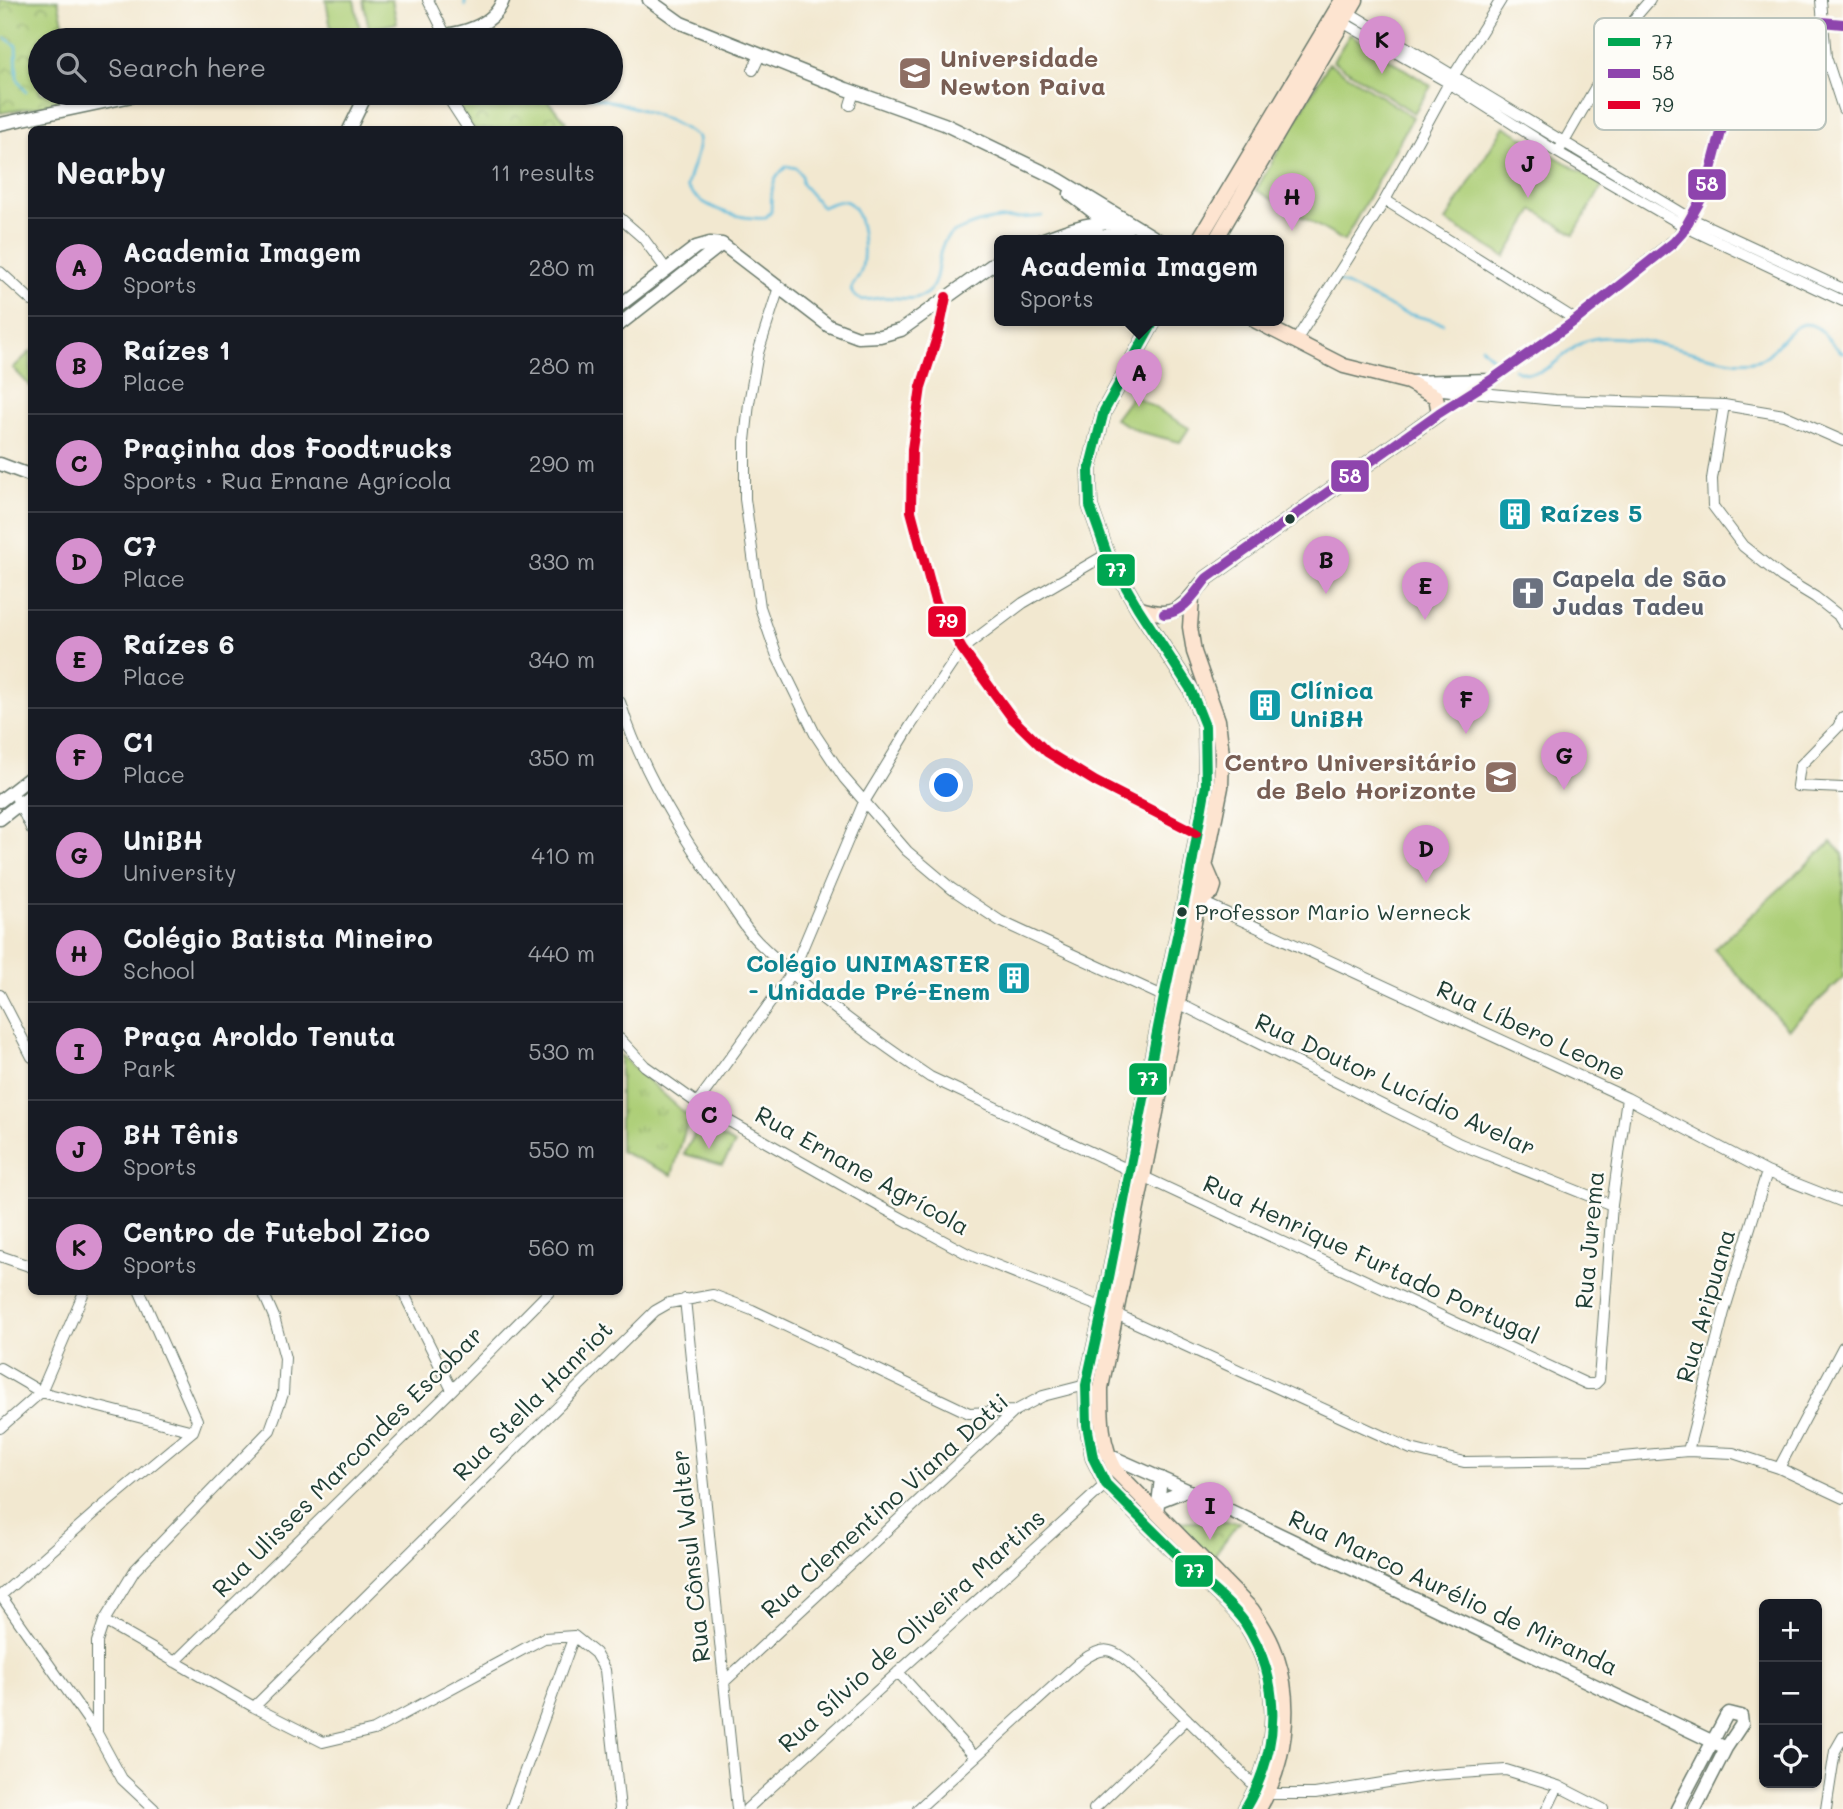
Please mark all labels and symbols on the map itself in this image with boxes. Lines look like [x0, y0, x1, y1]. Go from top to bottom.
pin: K [1359, 16, 1405, 74]
legend [1594, 18, 1826, 130]
text: 77 [1652, 29, 1673, 54]
place label: Universidade Newton Paiva [940, 42, 1106, 101]
school or university icon: Universidade Newton Paiva [896, 54, 934, 92]
text: 58 [1652, 60, 1675, 85]
text: 79 [1652, 92, 1674, 117]
pin: J [1505, 140, 1551, 198]
line badge: 58 [1687, 168, 1727, 201]
text: 58 [1696, 171, 1719, 196]
pin: H [1269, 173, 1315, 231]
pin: A [1116, 349, 1162, 407]
line badge: 58 [1330, 459, 1370, 493]
text: 58 [1339, 463, 1362, 488]
building icon: Raízes 5 [1496, 495, 1534, 533]
place label: Raízes 5 [1540, 497, 1642, 528]
unlabelled marker [1283, 512, 1297, 526]
pin: B [1303, 536, 1349, 594]
line badge: 77 [1096, 553, 1136, 587]
text: 77 [1105, 557, 1127, 582]
pin: E [1402, 562, 1448, 620]
place label: Capela de São Judas Tadeu [1552, 562, 1726, 621]
church icon: Capela de São Judas Tadeu [1509, 574, 1547, 612]
line badge: 79 [927, 605, 967, 638]
text: 79 [936, 608, 959, 633]
place label: Clínica UniBH [1290, 674, 1374, 733]
pin: F [1443, 676, 1489, 734]
building icon: Clínica UniBH [1246, 686, 1284, 724]
pin: G [1541, 732, 1587, 790]
place label: Centro Universitário de Belo Horizonte [1224, 746, 1476, 805]
school or university icon: Centro Universitário de Belo Horizonte [1482, 758, 1520, 796]
your location [929, 768, 963, 802]
pin: D [1403, 825, 1449, 883]
place label: Professor Mario Werneck [1195, 897, 1471, 926]
marker: Professor Mario Werneck [1175, 905, 1189, 919]
place label: Colégio UNIMASTER - Unidade Pré-Enem [746, 947, 990, 1006]
building icon: Colégio UNIMASTER - Unidade Pré-Enem [995, 959, 1033, 997]
street label: Rua Líbero Leone [1432, 972, 1631, 1087]
street label: Rua Doutor Lucídio Avelar [1250, 1005, 1541, 1162]
line badge: 77 [1128, 1062, 1168, 1096]
text: 77 [1137, 1066, 1159, 1091]
pin: C [686, 1091, 732, 1149]
street label: Rua Ernane Agrícola [750, 1098, 975, 1242]
street label: Rua Henrique Furtado Portugal [1198, 1167, 1545, 1350]
street label: Rua Jurema [1567, 1170, 1610, 1310]
street label: Rua Aripuana [1668, 1225, 1741, 1386]
street label: Rua Stella Hanriot [445, 1313, 619, 1487]
street label: Rua Ulisses Marcondes Escobar [205, 1319, 489, 1603]
street label: Rua Clementino Viana Dotti [754, 1386, 1014, 1624]
street label: Rua Cônsul Walter [663, 1448, 716, 1664]
pin: I [1187, 1482, 1233, 1540]
street label: Rua Sílvio de Oliveira Martins [771, 1502, 1051, 1758]
street label: Rua Marco Aurélio de Miranda [1284, 1502, 1623, 1682]
line badge: 77 [1174, 1554, 1214, 1588]
text: 77 [1183, 1558, 1205, 1583]

